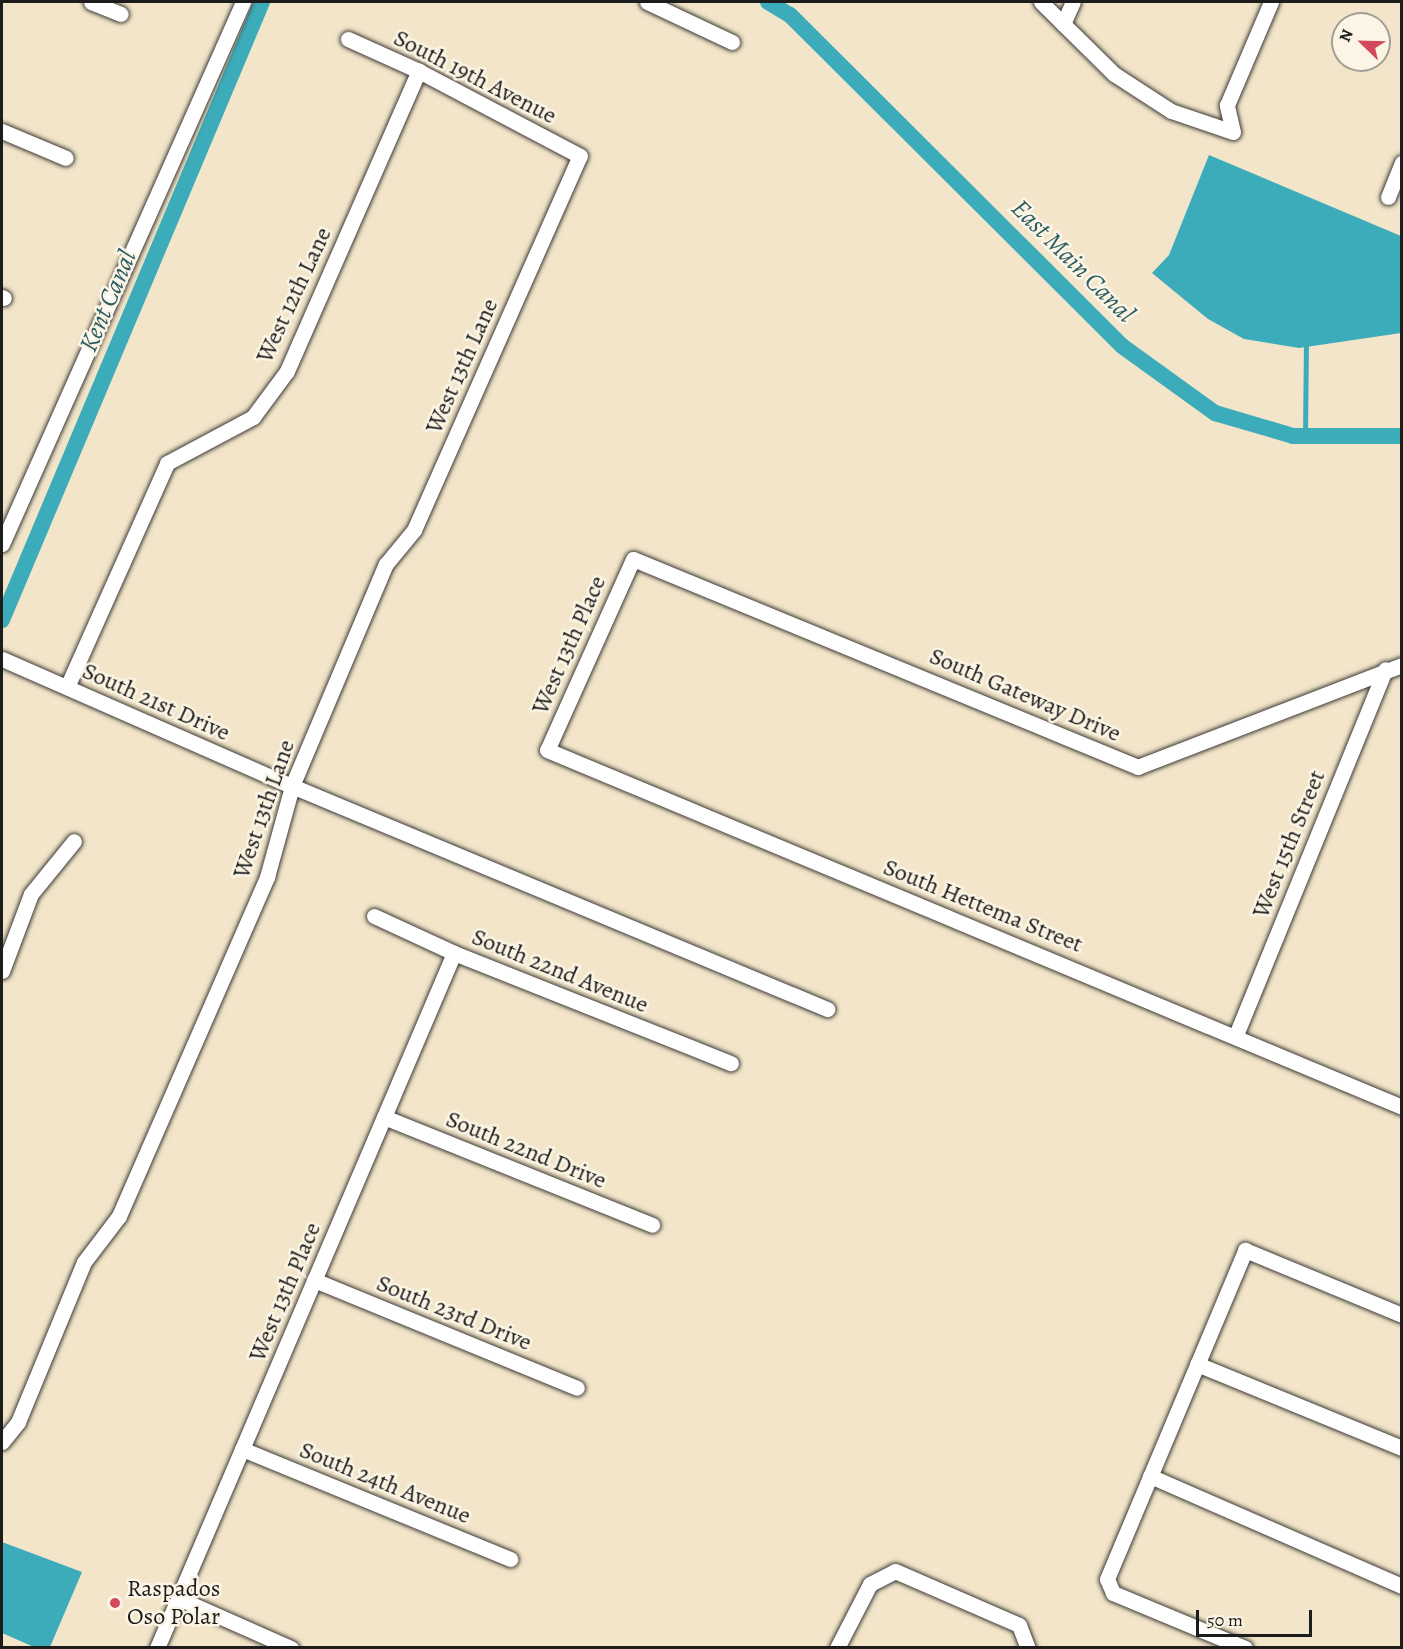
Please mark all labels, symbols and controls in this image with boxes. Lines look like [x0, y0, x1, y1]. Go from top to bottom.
north arrow [1331, 12, 1391, 72]
street label: South 19th Avenue [389, 24, 561, 130]
text: N [1334, 26, 1359, 45]
water label: East Main Canal [1005, 193, 1141, 329]
street label: West 12th Lane [250, 223, 338, 367]
water label: Kent Canal [73, 245, 143, 357]
street label: West 13th Lane [419, 294, 505, 438]
street label: West 13th Place [526, 571, 612, 719]
street label: South Gateway Drive [925, 642, 1125, 748]
street label: South 21st Drive [78, 657, 234, 747]
street label: West 13th Lane [227, 736, 301, 882]
street label: West 15th Street [1246, 766, 1332, 922]
street label: South Hettema Street [879, 853, 1087, 959]
street label: South 22nd Avenue [468, 922, 652, 1020]
street label: South 22nd Drive [442, 1105, 610, 1195]
street label: West 13th Place [243, 1218, 327, 1366]
street label: South 23rd Drive [372, 1269, 536, 1357]
street label: South 24th Avenue [295, 1436, 475, 1530]
place label: Raspados Oso Polar [127, 1575, 220, 1631]
marker: Raspados Oso Polar [108, 1596, 122, 1610]
scale bar [1199, 1598, 1314, 1636]
text: 50 m [1207, 1608, 1243, 1632]

